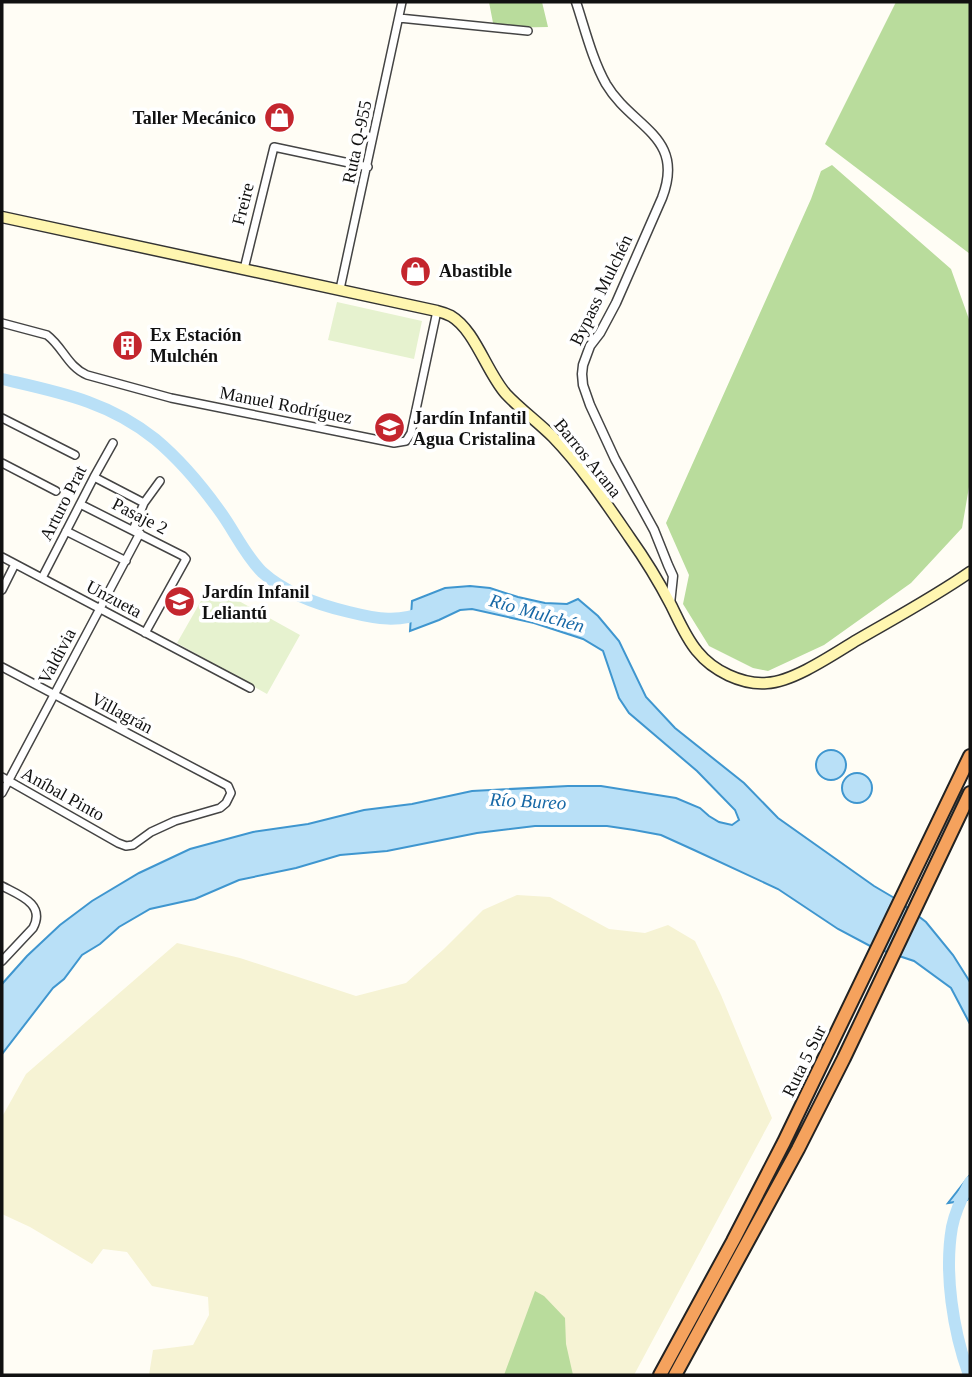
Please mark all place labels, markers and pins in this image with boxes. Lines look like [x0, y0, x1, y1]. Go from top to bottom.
shop icon: Taller Mecánico [262, 101, 296, 135]
place label: Taller Mecánico [133, 108, 256, 128]
shop icon: Abastible [399, 254, 433, 288]
place label: Abastible [439, 261, 512, 281]
place label: Ex Estación Mulchén [150, 325, 242, 366]
building icon: Ex Estación Mulchén [110, 328, 144, 362]
place label: Jardín Infantil Agua Cristalina [413, 408, 536, 449]
school or university icon: Jardín Infantil Agua Cristalina [373, 411, 407, 445]
place label: Jardín Infanil Leliantú [202, 582, 310, 623]
school or university icon: Jardín Infanil Leliantú [162, 585, 196, 619]

